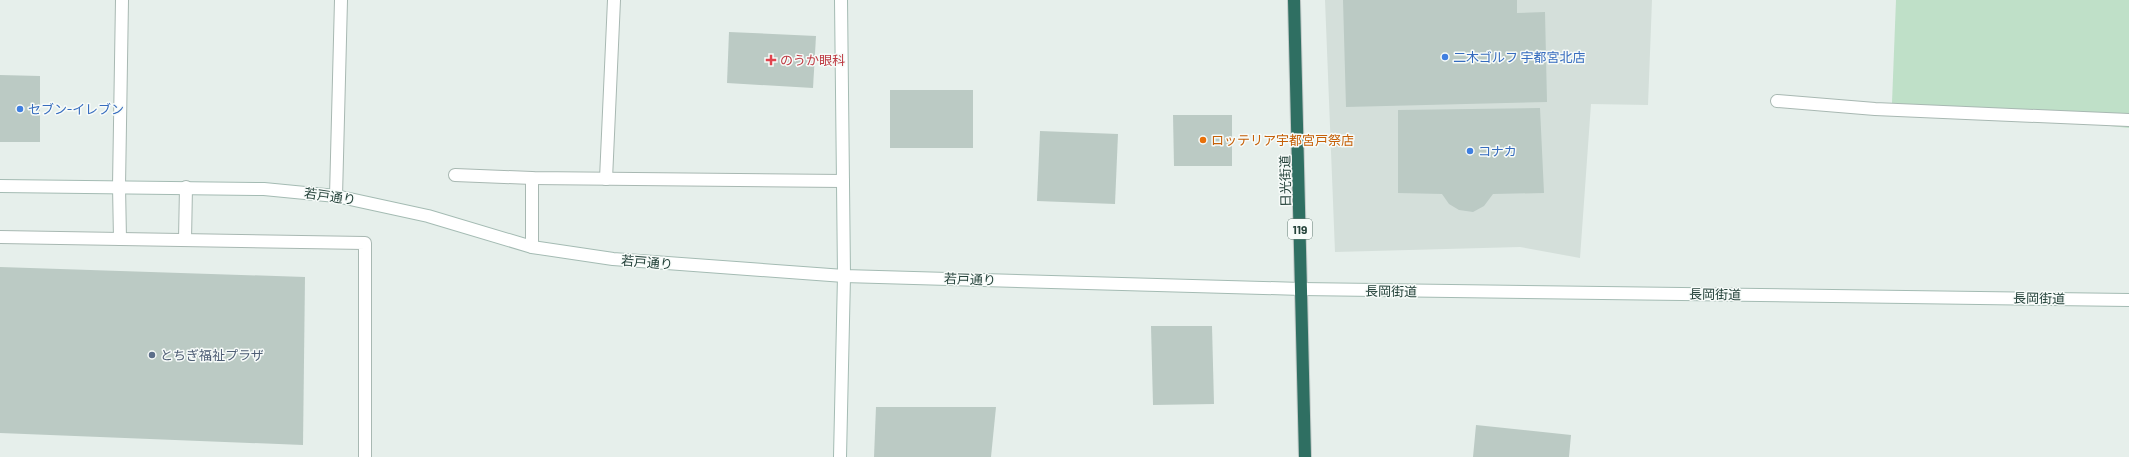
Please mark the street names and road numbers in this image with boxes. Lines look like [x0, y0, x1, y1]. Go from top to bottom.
street label: 日光街道 [1277, 155, 1293, 207]
street label: 若戸通り [303, 184, 357, 208]
road number: 119 [1288, 219, 1312, 239]
street label: 若戸通り [620, 252, 674, 272]
street label: 若戸通り [944, 270, 996, 288]
street label: 長岡街道 [1365, 283, 1417, 299]
street label: 長岡街道 [1689, 286, 1741, 302]
street label: 長岡街道 [2013, 290, 2065, 306]

